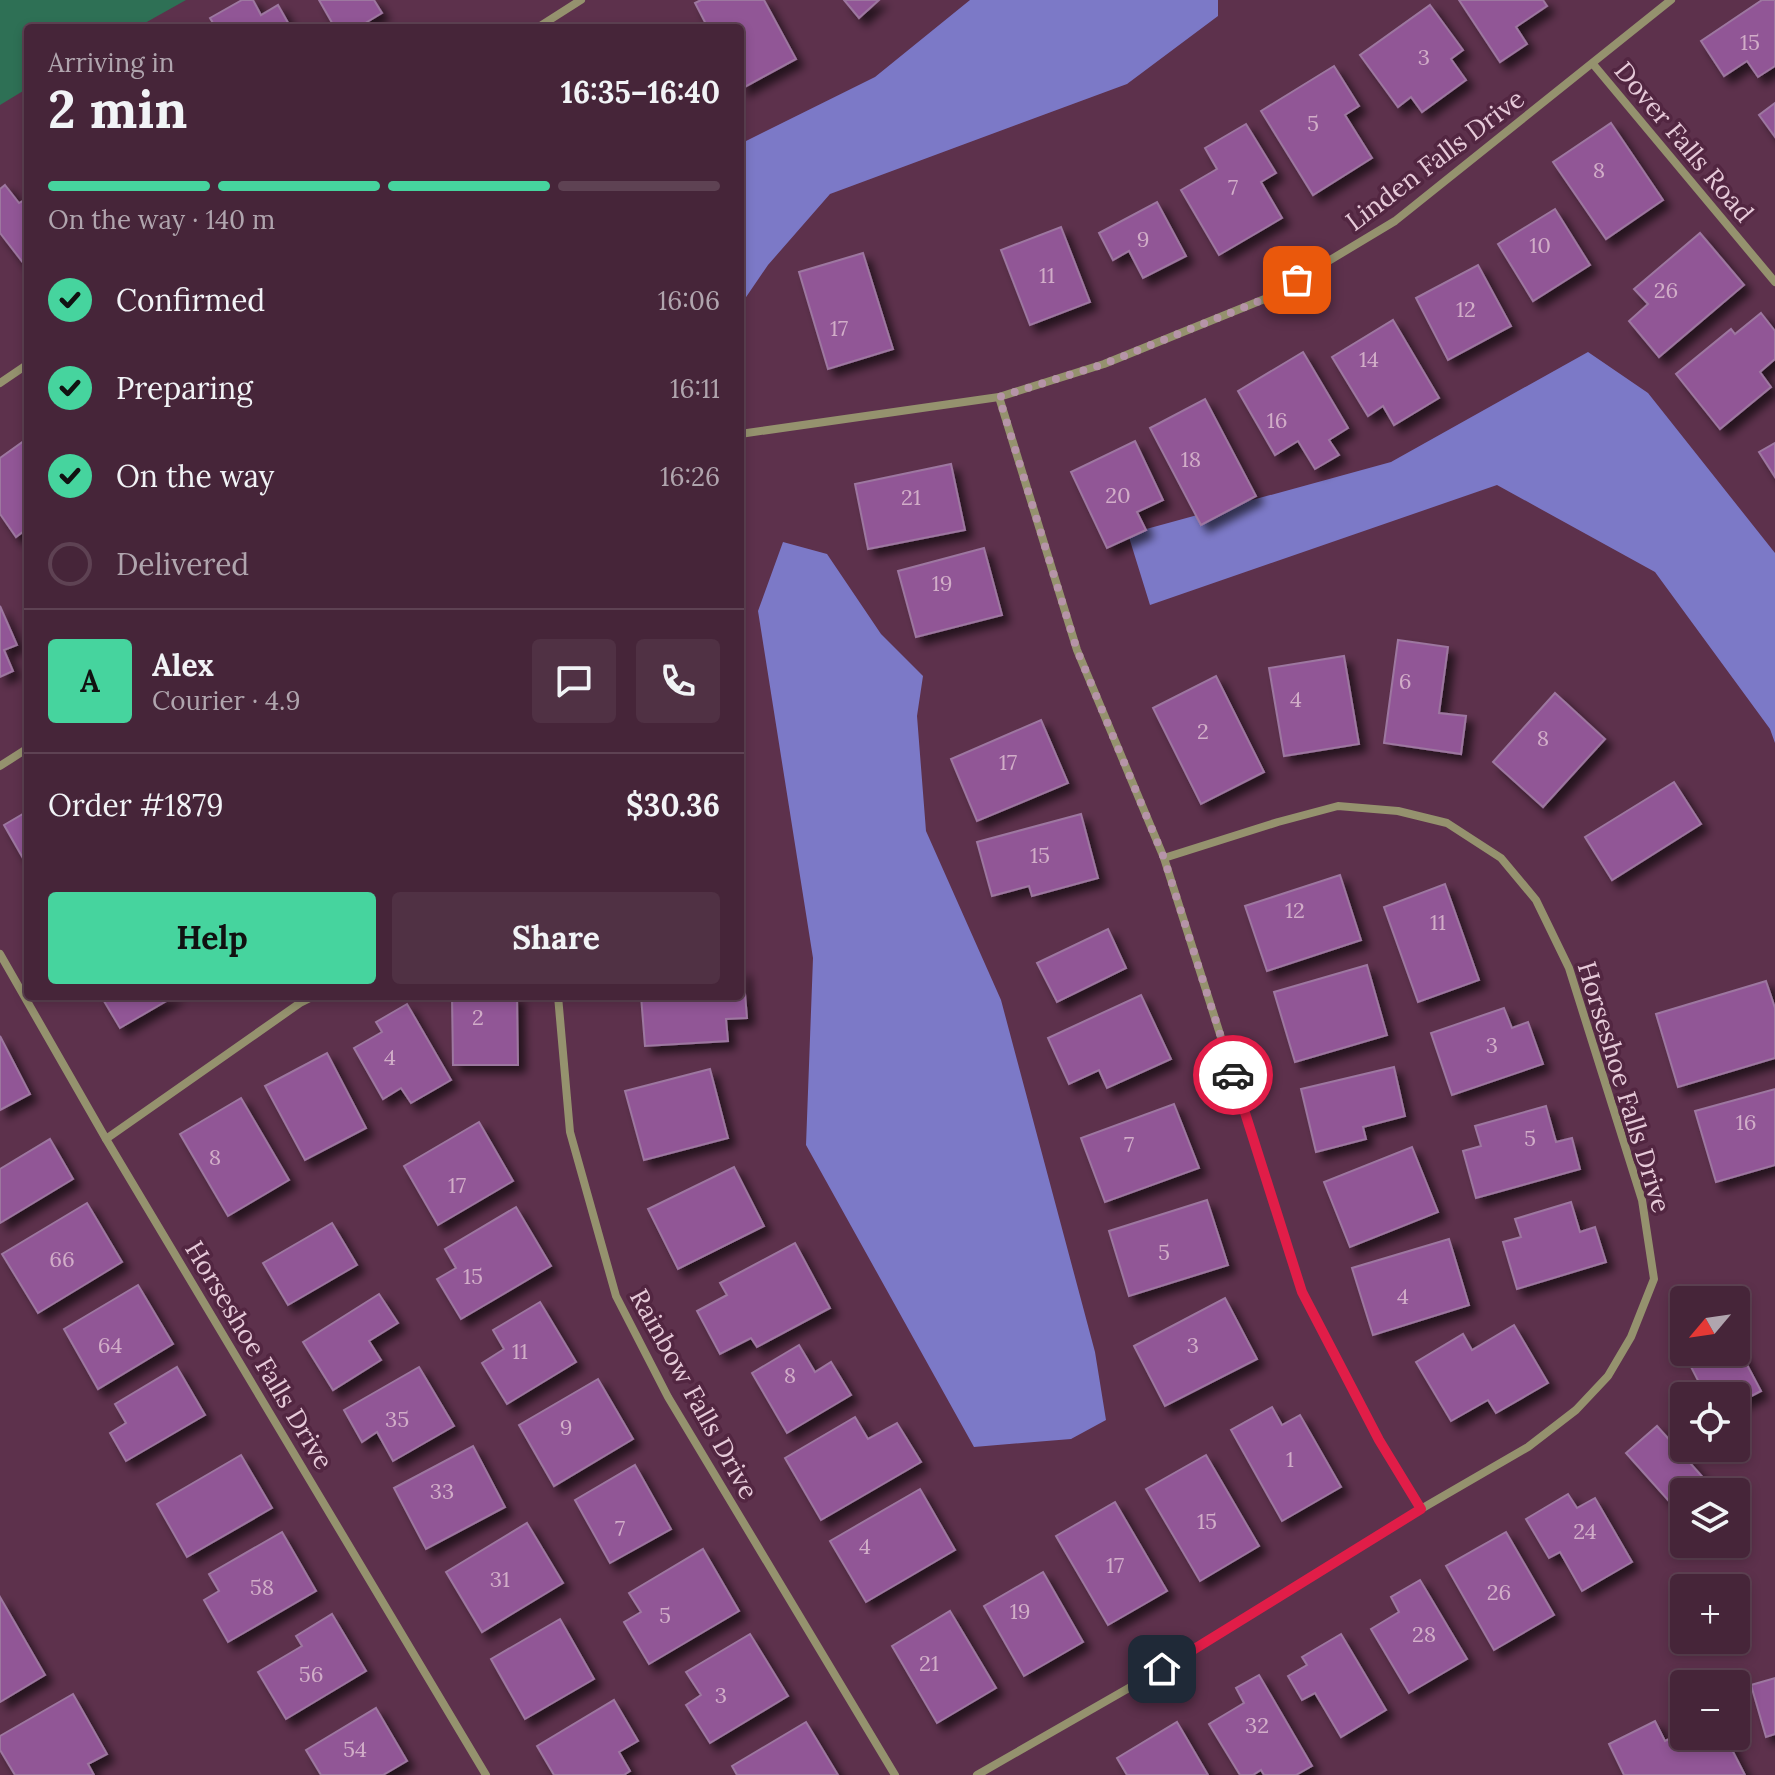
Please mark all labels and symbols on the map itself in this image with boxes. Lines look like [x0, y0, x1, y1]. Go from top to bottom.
house number: 15 [1740, 28, 1760, 56]
house number: 3 [1418, 43, 1430, 71]
street label: Dover Falls Road [1608, 55, 1761, 229]
street label: Linden Falls Drive [1339, 82, 1531, 237]
house number: 5 [1307, 109, 1319, 137]
house number: 8 [1593, 156, 1605, 184]
house number: 7 [1228, 173, 1238, 201]
house number: 9 [1137, 225, 1149, 253]
house number: 10 [1529, 231, 1551, 259]
pin [1263, 246, 1331, 314]
house number: 11 [1039, 261, 1055, 289]
house number: 26 [1654, 276, 1678, 304]
house number: 12 [1456, 295, 1476, 323]
house number: 17 [830, 314, 848, 342]
house number: 14 [1359, 345, 1379, 373]
house number: 16 [1267, 406, 1287, 434]
house number: 18 [1181, 445, 1201, 473]
house number: 20 [1105, 481, 1131, 509]
house number: 21 [901, 483, 921, 511]
house number: 19 [932, 569, 952, 597]
house number: 6 [1399, 667, 1411, 695]
house number: 4 [1290, 685, 1302, 713]
house number: 2 [1197, 717, 1209, 745]
house number: 8 [1537, 724, 1549, 752]
house number: 17 [999, 748, 1017, 776]
house number: 15 [1030, 841, 1050, 869]
house number: 12 [1285, 896, 1305, 924]
house number: 11 [1430, 908, 1446, 936]
street label: Horseshoe Falls Drive [1571, 957, 1678, 1216]
house number: 2 [472, 1003, 484, 1031]
house number: 3 [1486, 1031, 1498, 1059]
courier [1193, 1035, 1273, 1115]
house number: 4 [384, 1043, 396, 1071]
house number: 16 [1736, 1108, 1756, 1136]
house number: 5 [1524, 1124, 1536, 1152]
house number: 7 [1124, 1130, 1134, 1158]
house number: 8 [209, 1143, 221, 1171]
house number: 17 [448, 1171, 466, 1199]
street label: Horseshoe Falls Drive [178, 1234, 341, 1475]
house number: 5 [1158, 1238, 1170, 1266]
house number: 66 [49, 1245, 75, 1273]
house number: 15 [463, 1262, 483, 1290]
house number: 4 [1397, 1282, 1409, 1310]
street label: Rainbow Falls Drive [623, 1283, 766, 1505]
north arrow [1670, 1286, 1750, 1366]
house number: 64 [98, 1331, 122, 1359]
house number: 3 [1187, 1331, 1199, 1359]
house number: 11 [512, 1337, 528, 1365]
house number: 8 [784, 1361, 796, 1389]
house number: 35 [385, 1405, 409, 1433]
house number: 9 [560, 1413, 572, 1441]
house number: 1 [1286, 1445, 1294, 1473]
house number: 33 [430, 1477, 454, 1505]
house number: 15 [1197, 1507, 1217, 1535]
house number: 7 [615, 1514, 625, 1542]
house number: 24 [1573, 1517, 1597, 1545]
house number: 4 [859, 1532, 871, 1560]
house number: 17 [1106, 1551, 1124, 1579]
house number: 31 [490, 1565, 510, 1593]
house number: 58 [250, 1573, 274, 1601]
house number: 26 [1487, 1578, 1511, 1606]
house number: 19 [1010, 1597, 1030, 1625]
house number: 5 [659, 1601, 671, 1629]
house number: 28 [1412, 1620, 1436, 1648]
pin [1128, 1635, 1196, 1703]
house number: 21 [919, 1649, 939, 1677]
house number: 56 [299, 1660, 323, 1688]
house number: 3 [715, 1681, 727, 1709]
house number: 32 [1245, 1711, 1269, 1739]
house number: 54 [343, 1735, 367, 1763]

